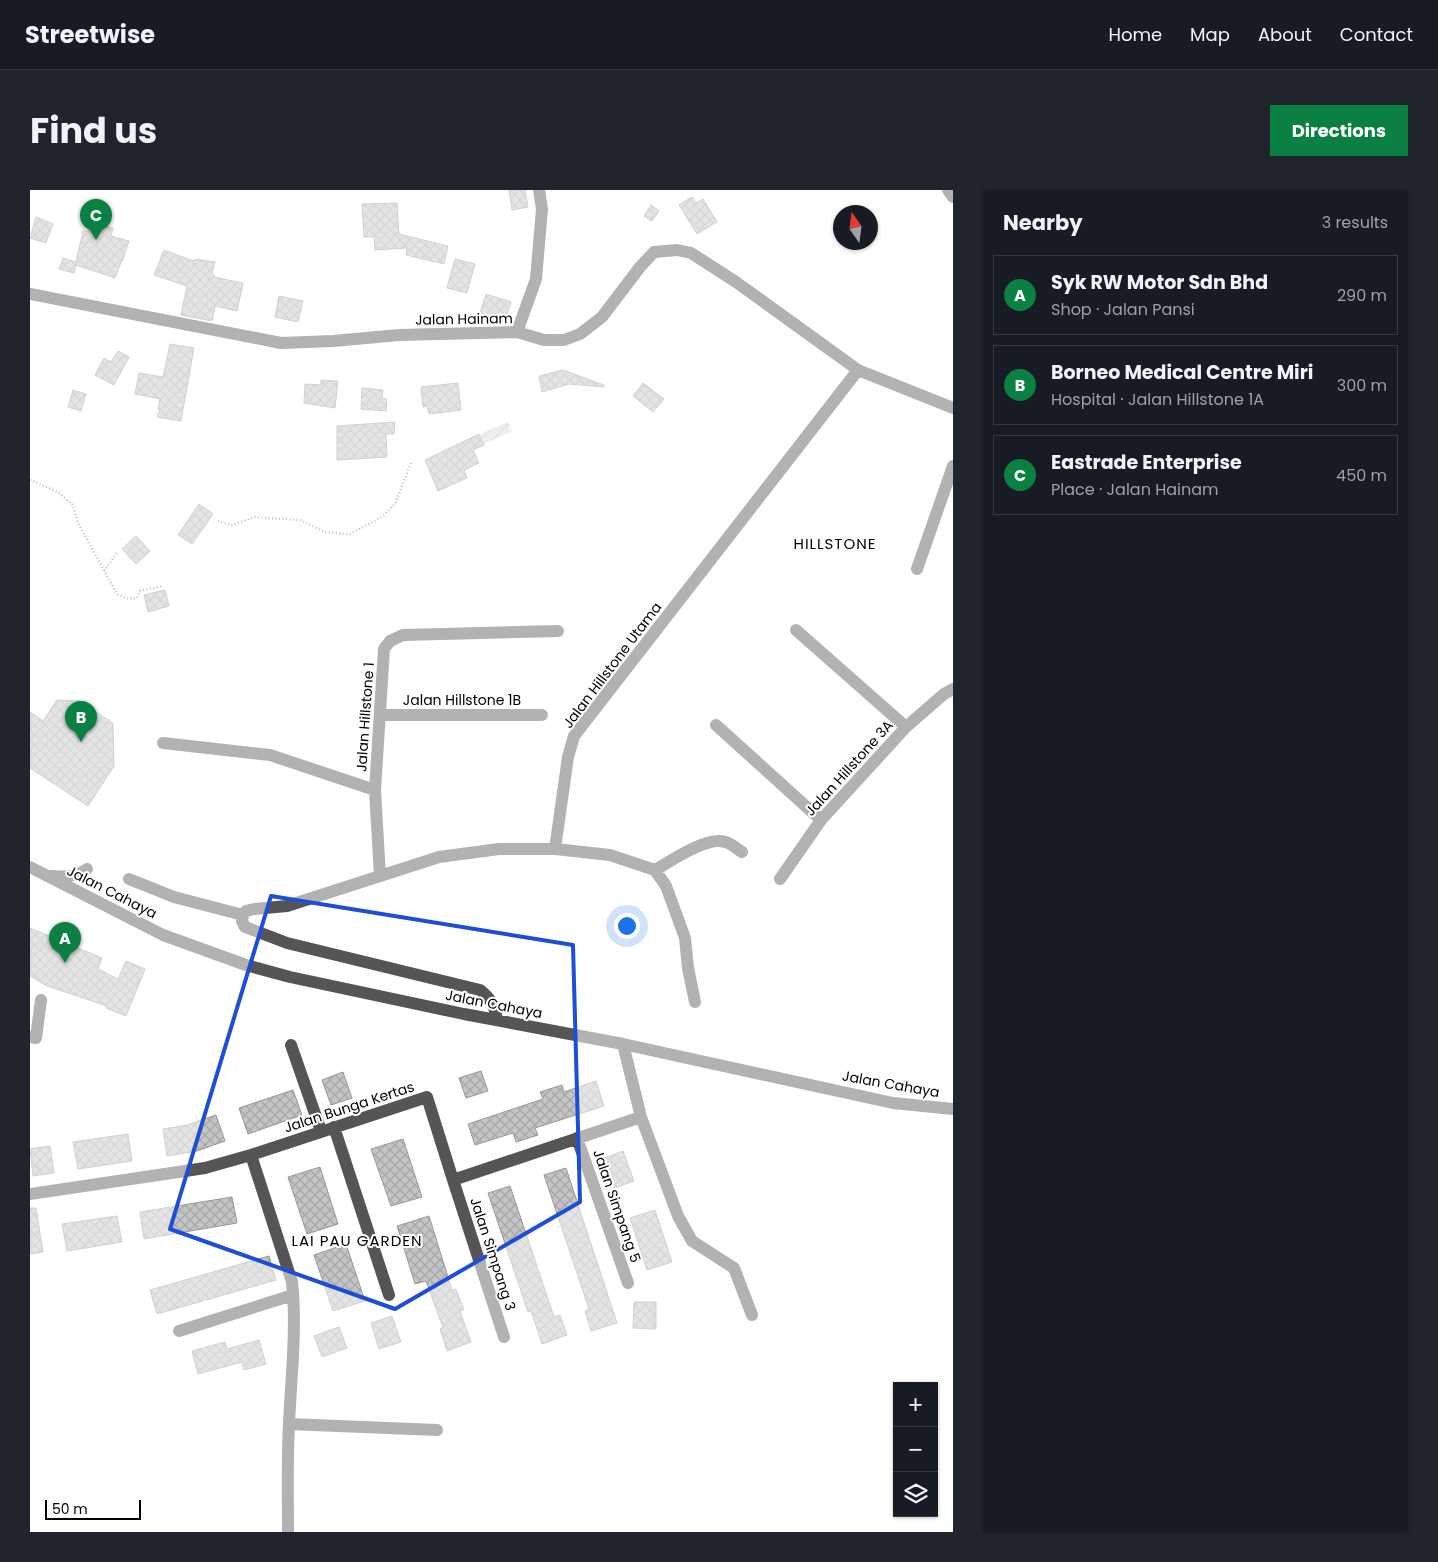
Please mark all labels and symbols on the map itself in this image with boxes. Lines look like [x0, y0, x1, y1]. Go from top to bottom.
pin: C [80, 199, 112, 240]
north arrow [833, 205, 878, 250]
street label: Jalan Hainam [415, 308, 513, 330]
district label: HILLSTONE [794, 533, 876, 554]
street label: Jalan Hillstone Utama [558, 598, 666, 732]
street label: Jalan Hillstone 1 [351, 662, 379, 772]
street label: Jalan Hillstone 1B [403, 690, 521, 710]
pin: B [65, 701, 97, 742]
street label: Jalan Hillstone 3A [800, 716, 898, 820]
street label: Jalan Cahaya [64, 861, 160, 923]
your location [614, 913, 640, 939]
pin: A [49, 922, 81, 963]
street label: Jalan Cahaya [444, 985, 544, 1023]
street label: Jalan Cahaya [841, 1066, 941, 1102]
street label: Jalan Bunga Kertas [281, 1077, 417, 1137]
street label: Jalan Simpang 5 [588, 1147, 646, 1265]
street label: Jalan Simpang 3 [465, 1195, 521, 1313]
district label: LAI PAU GARDEN [292, 1230, 422, 1251]
scale bar [45, 1497, 141, 1520]

